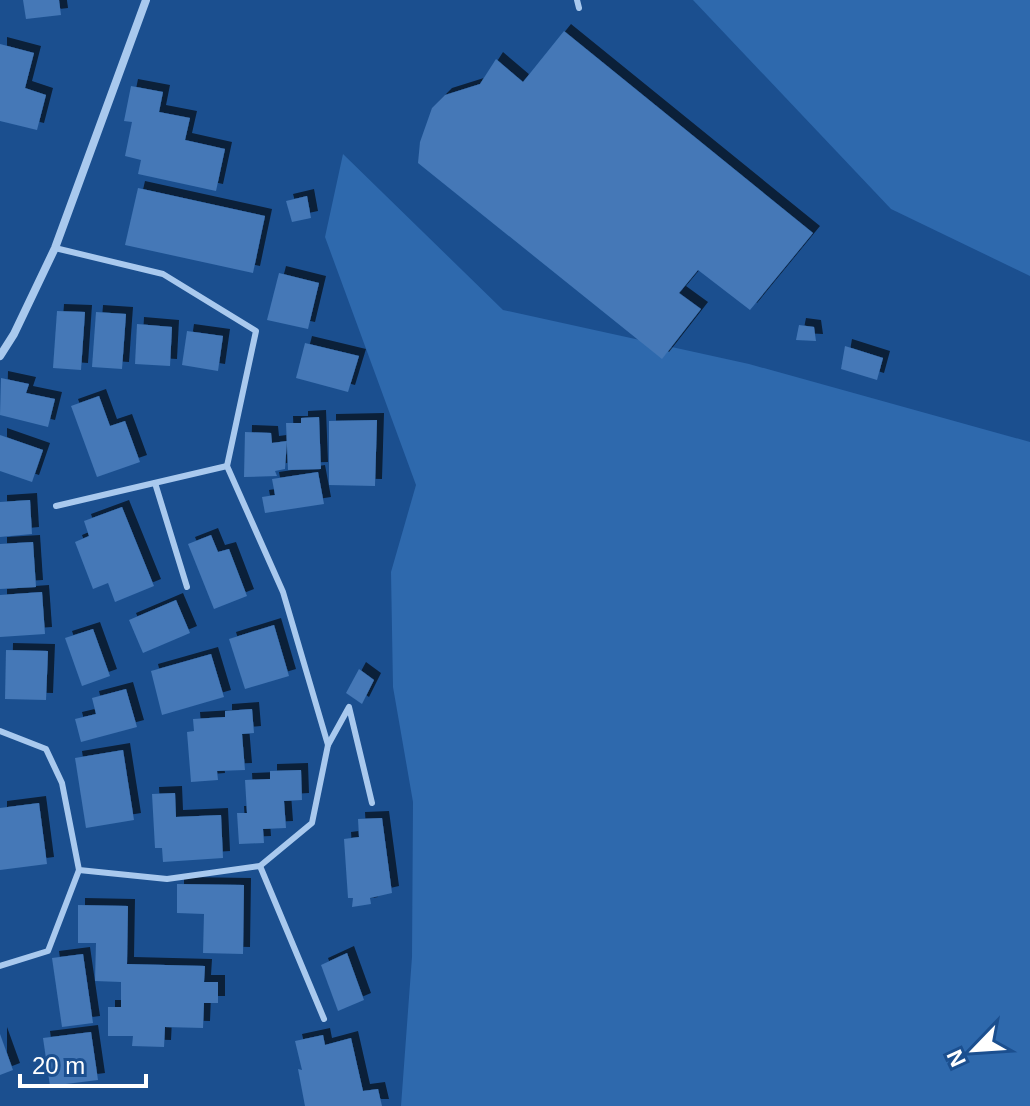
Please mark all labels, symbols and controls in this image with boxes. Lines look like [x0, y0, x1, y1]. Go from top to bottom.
north arrow [934, 1010, 1014, 1090]
scale bar [20, 1038, 146, 1088]
text: N [942, 1046, 971, 1071]
text: 20 m [32, 1052, 85, 1079]

